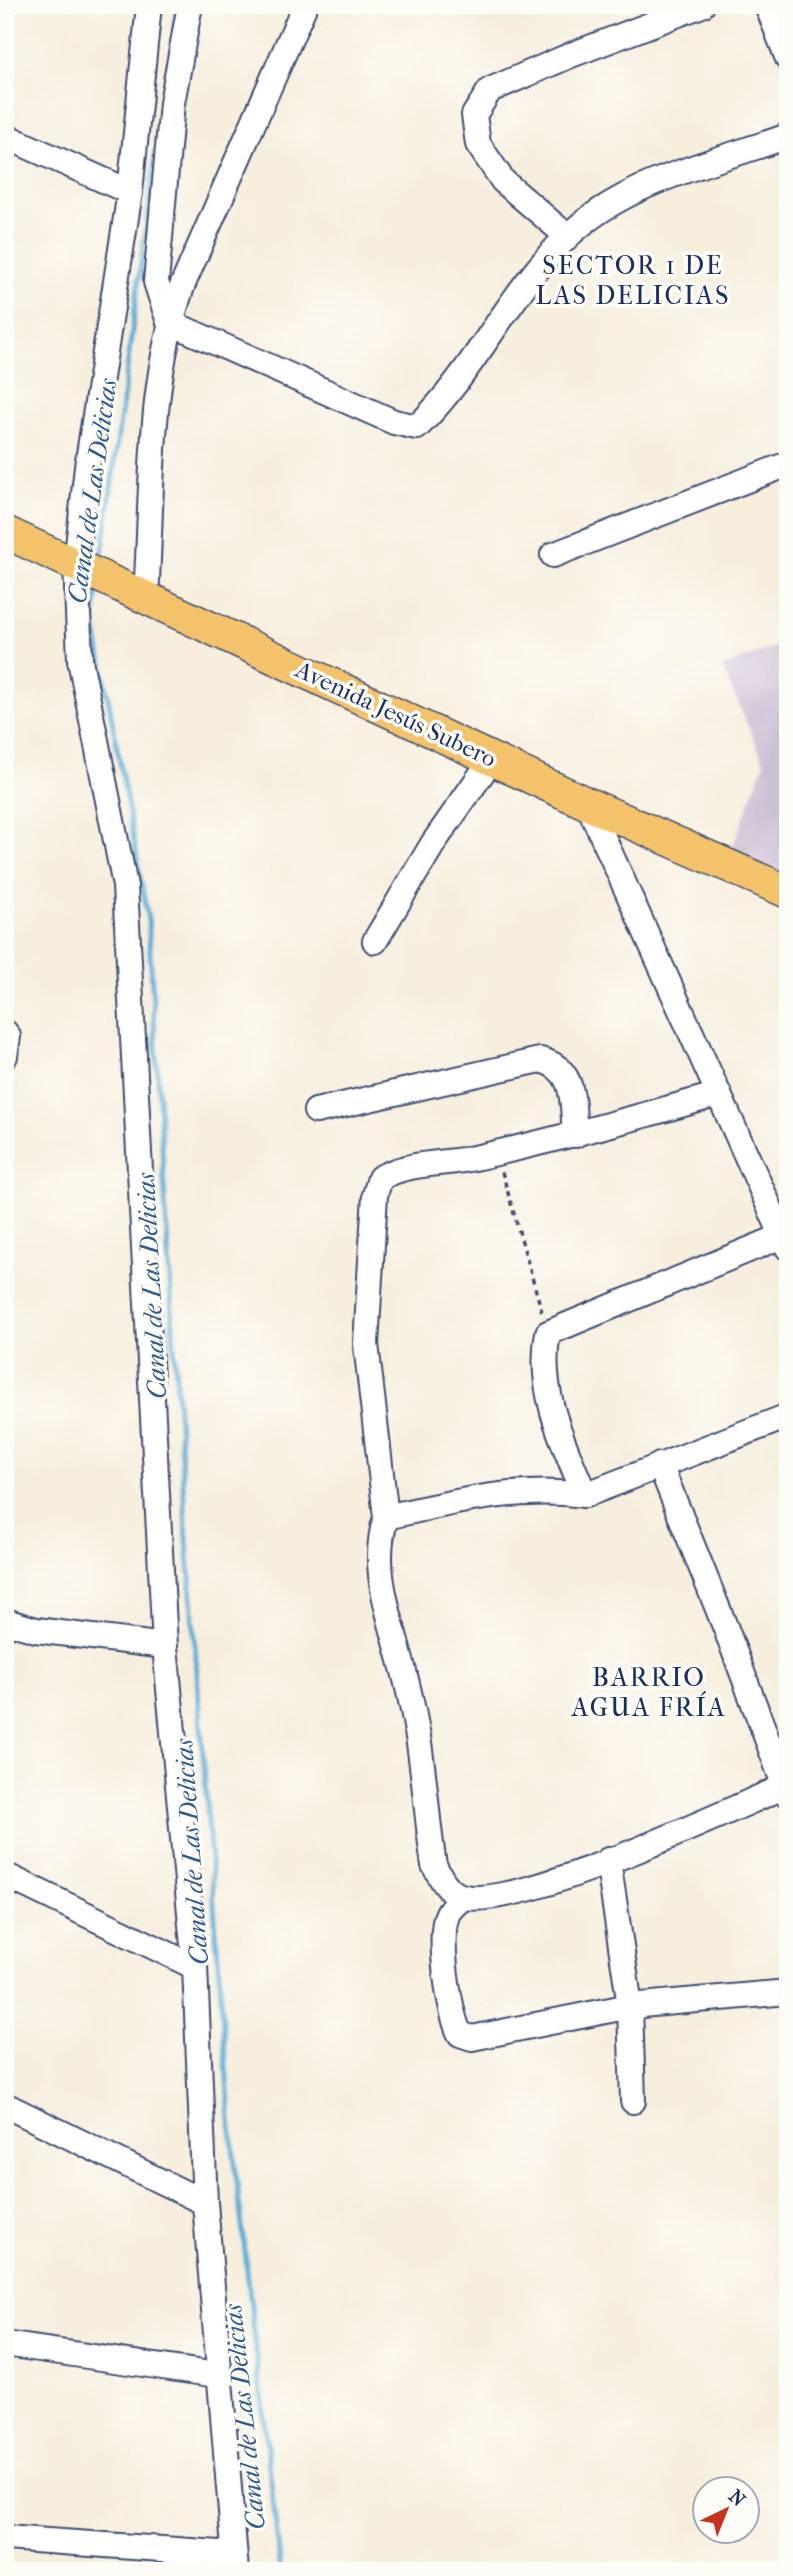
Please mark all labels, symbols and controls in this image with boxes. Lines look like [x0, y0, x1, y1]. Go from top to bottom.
district label: SECTOR 1 DE LAS DELICIAS [536, 250, 730, 311]
water label: Canal de Las Delicias [61, 376, 124, 605]
street label: Avenida Jesús Subero [290, 655, 501, 773]
water label: Canal de Las Delicias [130, 1171, 173, 1400]
district label: BARRIO AGUA FRÍA [570, 1662, 727, 1723]
water label: Canal de Las Delicias [168, 1737, 215, 1966]
water label: Canal de Las Delicias [217, 2302, 272, 2531]
north arrow [692, 2474, 762, 2544]
text: N [724, 2485, 750, 2512]

